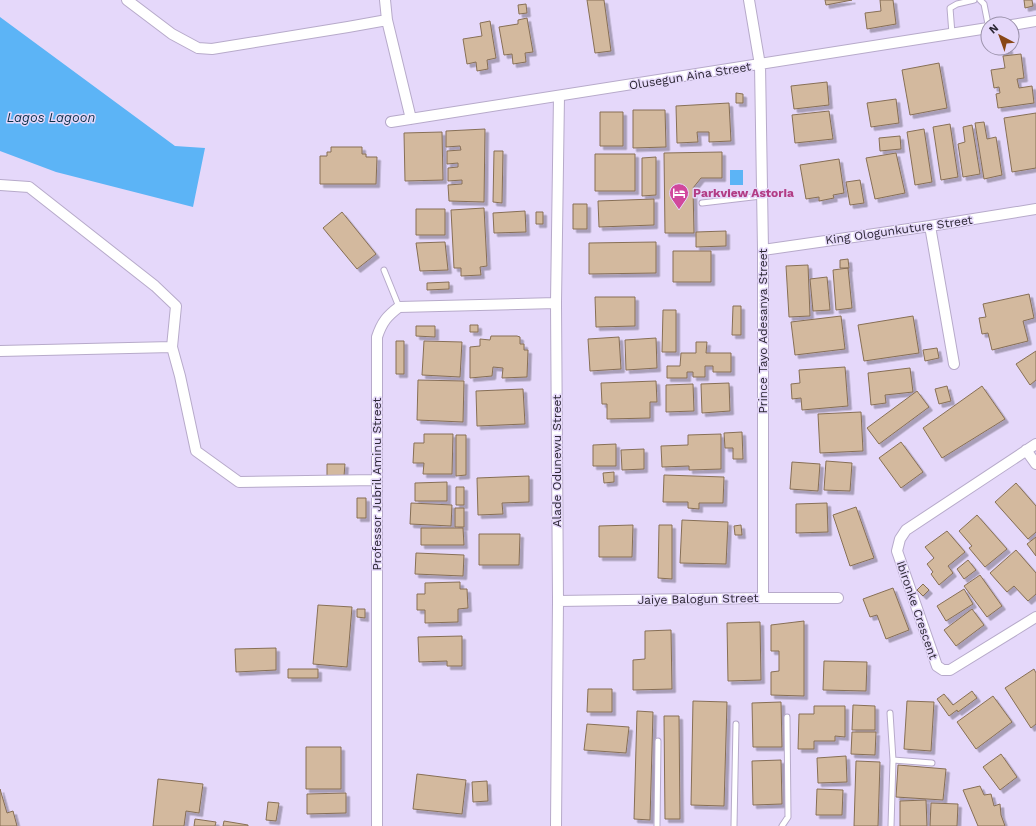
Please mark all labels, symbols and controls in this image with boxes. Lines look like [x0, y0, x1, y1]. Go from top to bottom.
north arrow [980, 16, 1020, 56]
text: N [986, 21, 1001, 36]
street label: Olusegun Aina Street [628, 59, 752, 93]
water label: Lagos Lagoon [7, 110, 96, 125]
hotel icon: Parkview Astoria [668, 182, 690, 210]
place label: Parkview Astoria [693, 186, 794, 200]
street label: King Ologunkuture Street [824, 213, 974, 247]
street label: Prince Tayo Adesanya Street [756, 248, 770, 414]
street label: Alade Odunewu Street [550, 395, 564, 527]
street label: Professor Jubril Aminu Street [370, 397, 384, 571]
street label: Ibironke Crescent [894, 559, 940, 661]
street label: Jaiye Balogun Street [638, 591, 758, 607]

